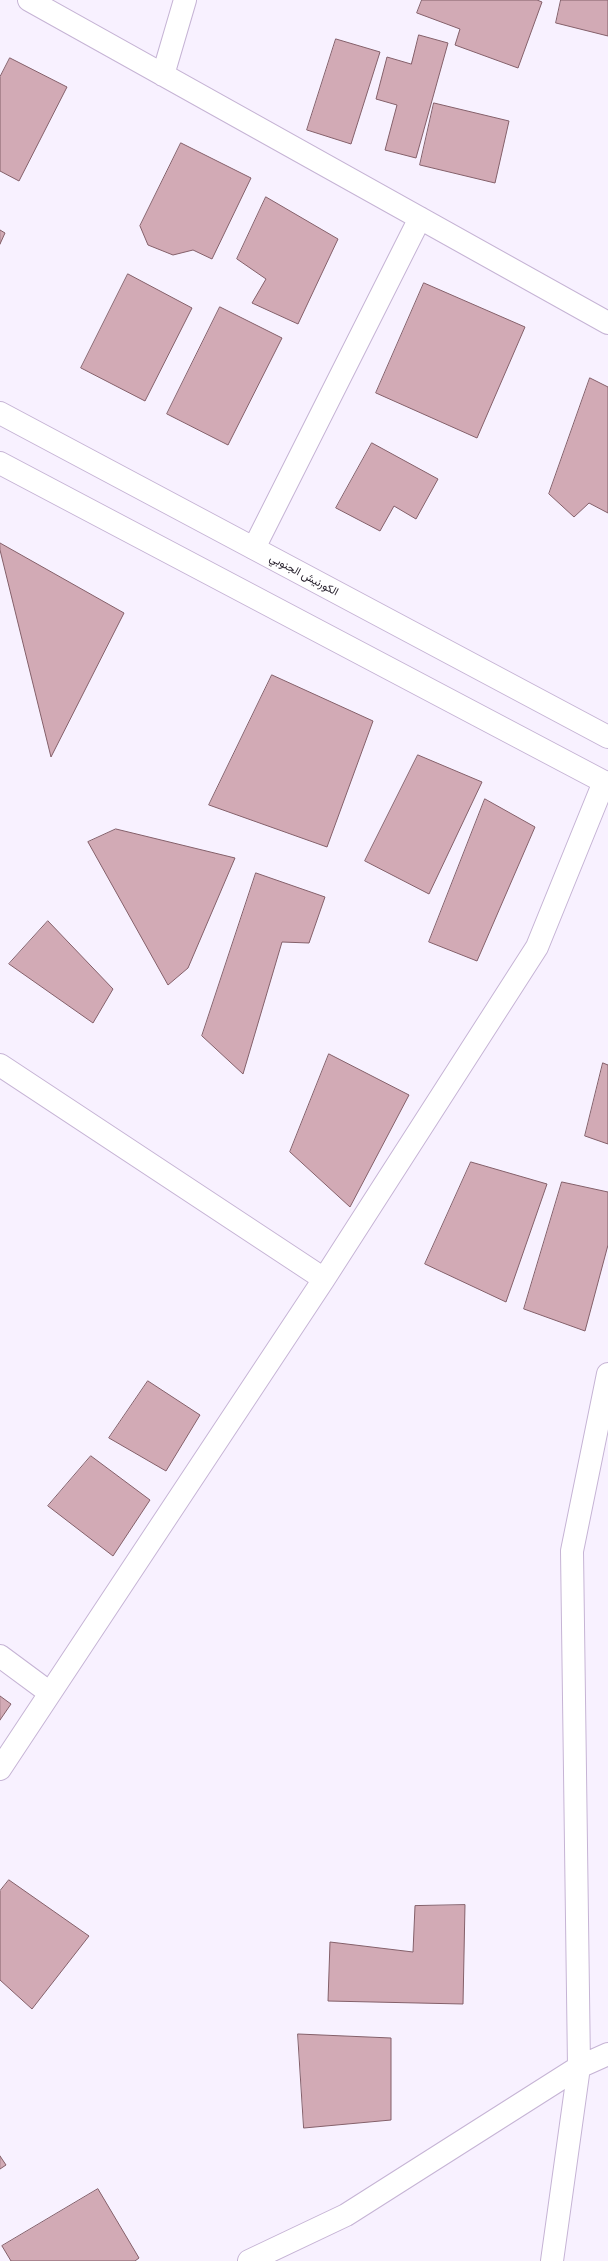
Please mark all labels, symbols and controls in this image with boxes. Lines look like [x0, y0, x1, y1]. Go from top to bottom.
street label: الكورنيش الجنوبي [267, 551, 341, 599]

